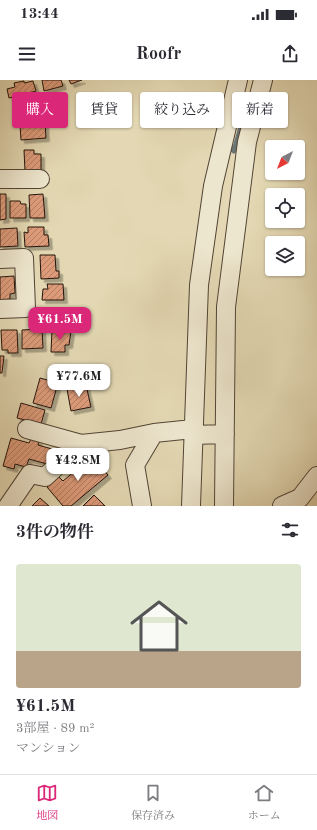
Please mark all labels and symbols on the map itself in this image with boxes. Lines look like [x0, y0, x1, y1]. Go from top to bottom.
north arrow [265, 140, 305, 180]
pin: ¥61.5M [27, 307, 93, 341]
pin: ¥77.6M [46, 364, 112, 398]
pin: ¥42.8M [45, 448, 111, 482]

